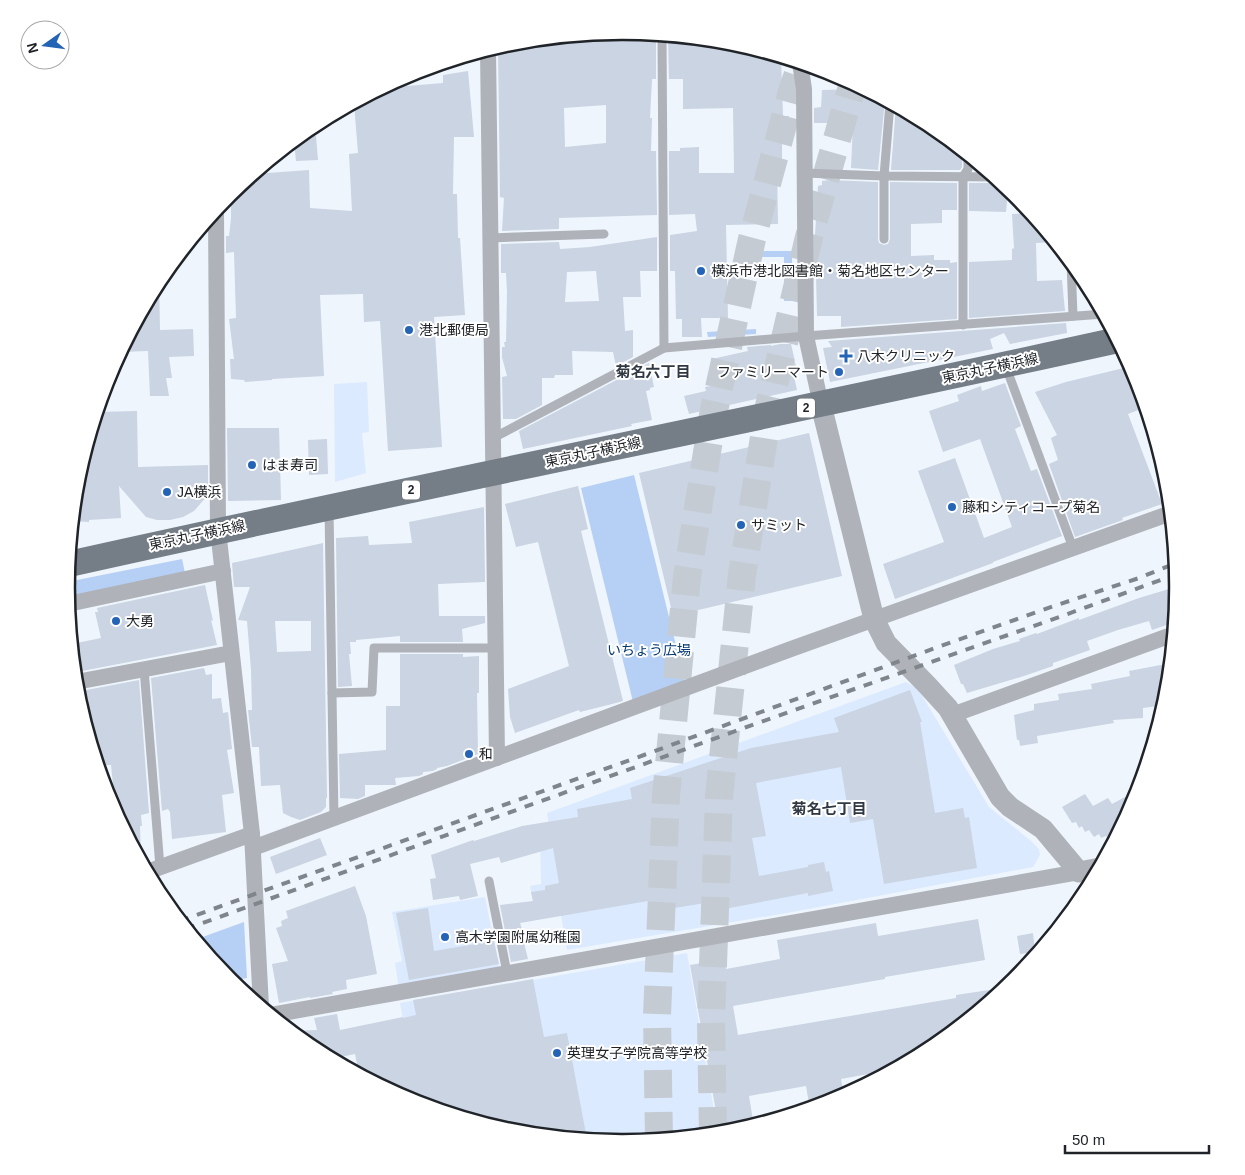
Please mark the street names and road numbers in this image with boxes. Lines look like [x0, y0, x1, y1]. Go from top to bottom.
street label: 東京丸子横浜線 [940, 350, 1040, 386]
road number: 2 [797, 398, 815, 418]
street label: 東京丸子横浜線 [543, 434, 643, 470]
road number: 2 [402, 480, 420, 500]
street label: 東京丸子横浜線 [147, 517, 247, 553]

